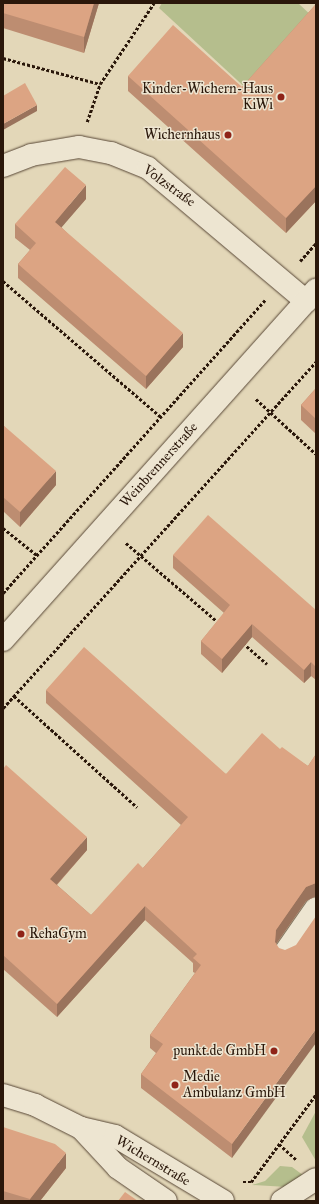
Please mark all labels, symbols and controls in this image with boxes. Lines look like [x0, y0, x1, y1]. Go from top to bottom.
place label: Kinder-Wichern-Haus KiWi [142, 81, 273, 114]
marker: Kinder-Wichern-Haus KiWi [276, 92, 286, 102]
place label: Wichernhaus [144, 127, 220, 143]
marker: Wichernhaus [223, 130, 233, 140]
street label: Volzstraße [140, 161, 198, 211]
street label: Weinbrennerstraße [117, 419, 201, 511]
place label: RehaGym [29, 926, 87, 942]
marker: RehaGym [16, 929, 26, 939]
place label: punkt.de GmbH [173, 1043, 266, 1059]
marker: punkt.de GmbH [269, 1046, 279, 1056]
place label: Medie Ambulanz GmbH [183, 1069, 286, 1102]
marker: Medie Ambulanz GmbH [170, 1080, 180, 1090]
street label: Wichernstraße [113, 1132, 193, 1190]

